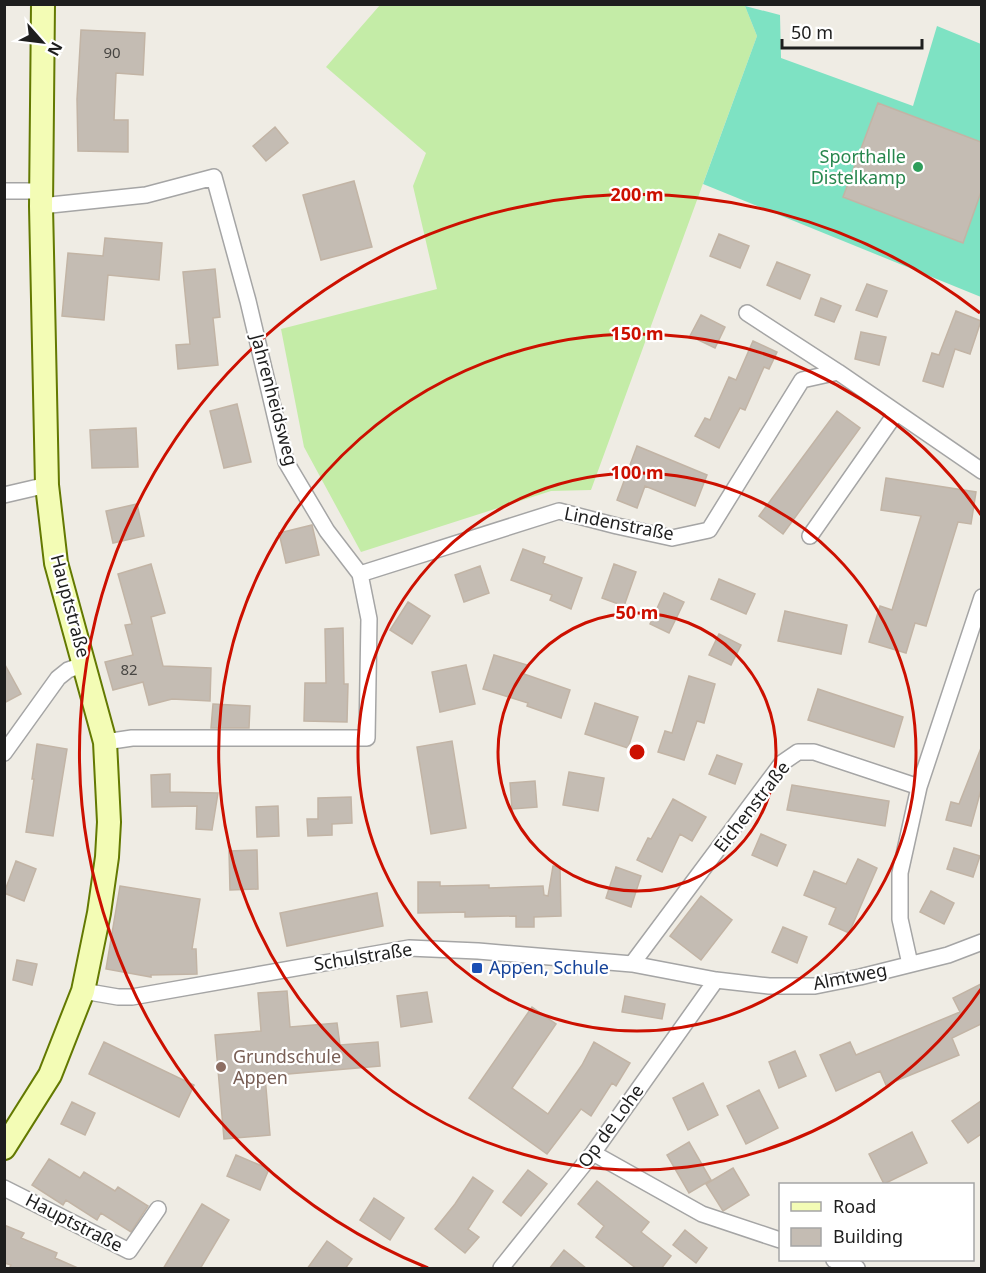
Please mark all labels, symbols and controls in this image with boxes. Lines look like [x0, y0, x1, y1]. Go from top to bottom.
north arrow [12, 12, 72, 72]
scale bar [782, 12, 922, 50]
text: 50 m [791, 20, 833, 44]
text: N [42, 38, 68, 60]
house number: 90 [103, 42, 121, 62]
place label: Sporthalle Distelkamp [811, 144, 906, 189]
marker: Sporthalle Distelkamp [911, 160, 925, 174]
text: 200 m [610, 182, 664, 206]
text: 150 m [610, 321, 664, 345]
street label: Jahrenheidsweg [245, 329, 304, 468]
text: 100 m [610, 460, 664, 484]
street label: Lindenstraße [562, 501, 676, 545]
street label: Hauptstraße [46, 551, 96, 660]
text: 50 m [616, 600, 658, 624]
house number: 82 [120, 659, 138, 679]
centre of rings [627, 742, 647, 762]
street label: Eichenstraße [708, 756, 794, 857]
street label: Schulstraße [312, 936, 414, 976]
place label: Appen, Schule [489, 955, 609, 979]
street label: Almtweg [811, 957, 889, 995]
marker: Appen, Schule [470, 961, 484, 975]
place label: Grundschule Appen [233, 1044, 341, 1089]
marker: Grundschule Appen [214, 1060, 228, 1074]
street label: Op de Lohe [572, 1079, 648, 1172]
legend [779, 1183, 974, 1261]
street label: Hauptstraße [22, 1187, 127, 1257]
text: Road [833, 1194, 876, 1218]
text: Building [833, 1224, 903, 1248]

